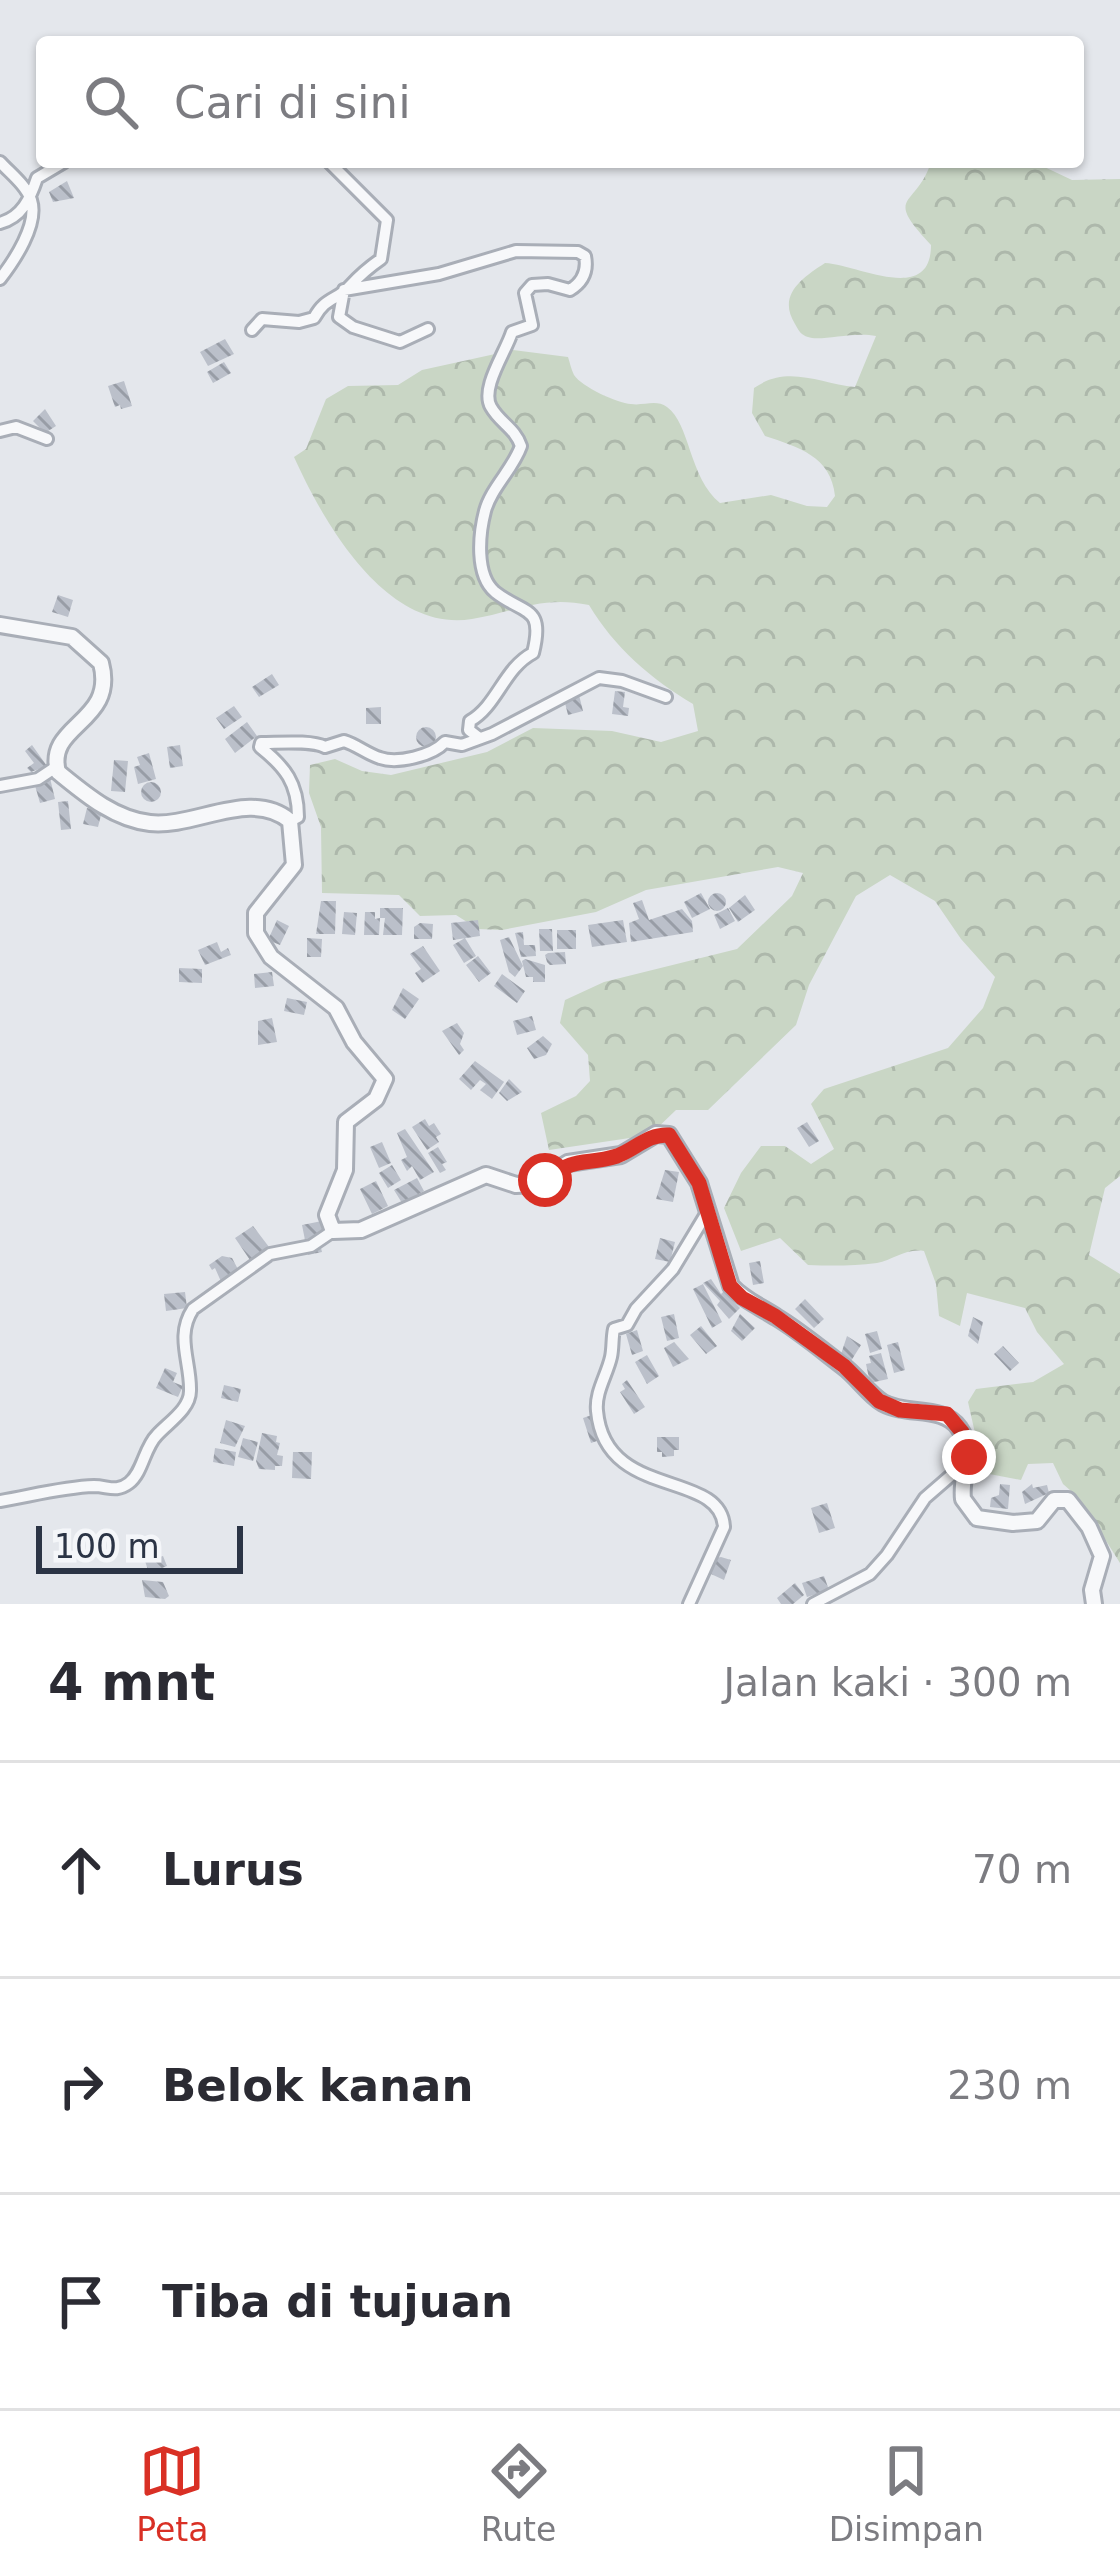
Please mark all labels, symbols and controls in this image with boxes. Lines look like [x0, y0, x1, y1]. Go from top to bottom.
search box [36, 36, 1084, 168]
icon: search [78, 69, 144, 135]
text: Cari di sini [174, 76, 411, 129]
route start [518, 1153, 572, 1207]
route end [942, 1430, 996, 1484]
scale bar [36, 1520, 243, 1573]
text: 100 m [54, 1527, 160, 1566]
text: 4 mnt [48, 1653, 215, 1712]
text: Jalan kaki · 300 m [724, 1660, 1072, 1705]
icon: ahead [48, 1837, 114, 1903]
text: Lurus [162, 1843, 304, 1896]
text: 70 m [972, 1847, 1072, 1892]
icon: right [48, 2053, 114, 2119]
text: Belok kanan [162, 2059, 473, 2112]
text: 230 m [947, 2063, 1072, 2108]
icon: arrive [48, 2269, 114, 2335]
text: Tiba di tujuan [162, 2275, 513, 2328]
tab: Peta [136, 2438, 208, 2549]
tab: Rute [481, 2438, 556, 2549]
tab: Disimpan [829, 2438, 984, 2549]

